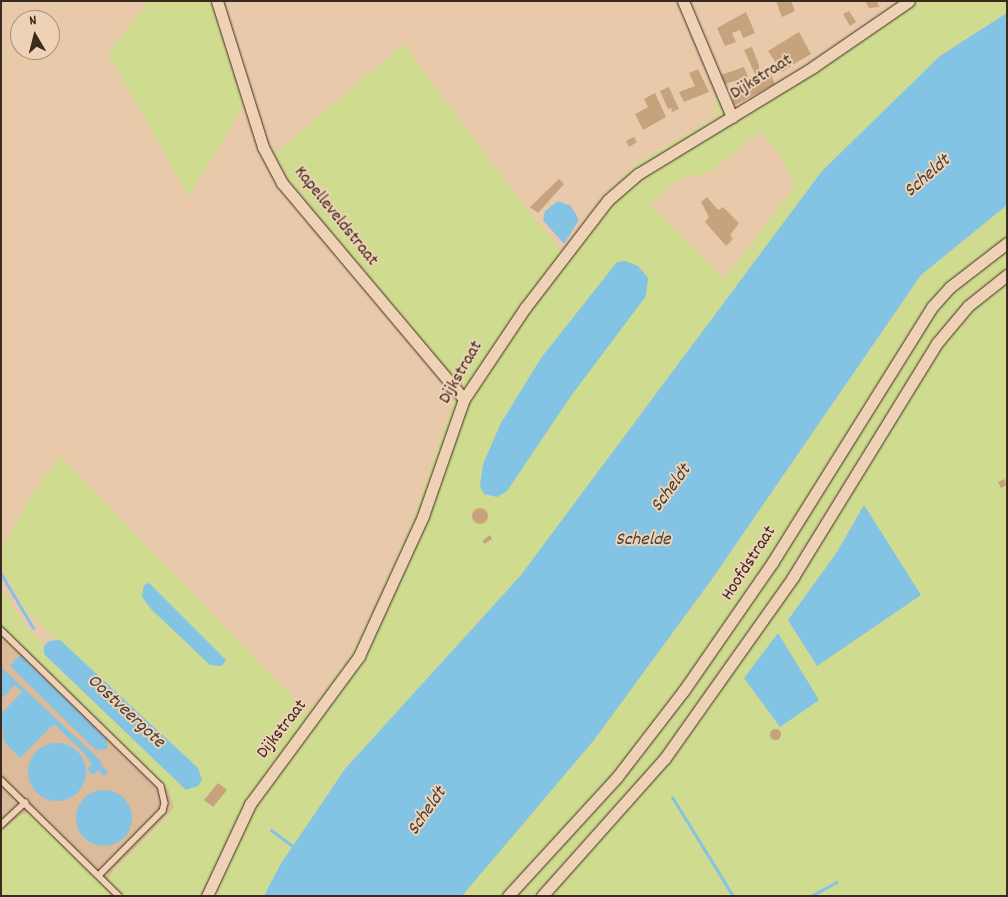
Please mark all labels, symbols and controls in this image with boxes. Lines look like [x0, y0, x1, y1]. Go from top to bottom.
north arrow [10, 10, 60, 60]
text: N [28, 11, 38, 32]
street label: Dijkstraat [727, 51, 797, 105]
water label: Scheldt [900, 151, 956, 203]
street label: Kapelleveldstraat [288, 163, 382, 271]
street label: Dijkstraat [435, 338, 489, 408]
water label: Scheldt [647, 461, 697, 517]
street label: Hoofdstraat [718, 523, 782, 605]
water label: Schelde [616, 530, 670, 552]
water label: Oostveergote [81, 670, 169, 754]
street label: Dijkstraat [253, 696, 313, 764]
water label: Scheldt [403, 784, 453, 840]

